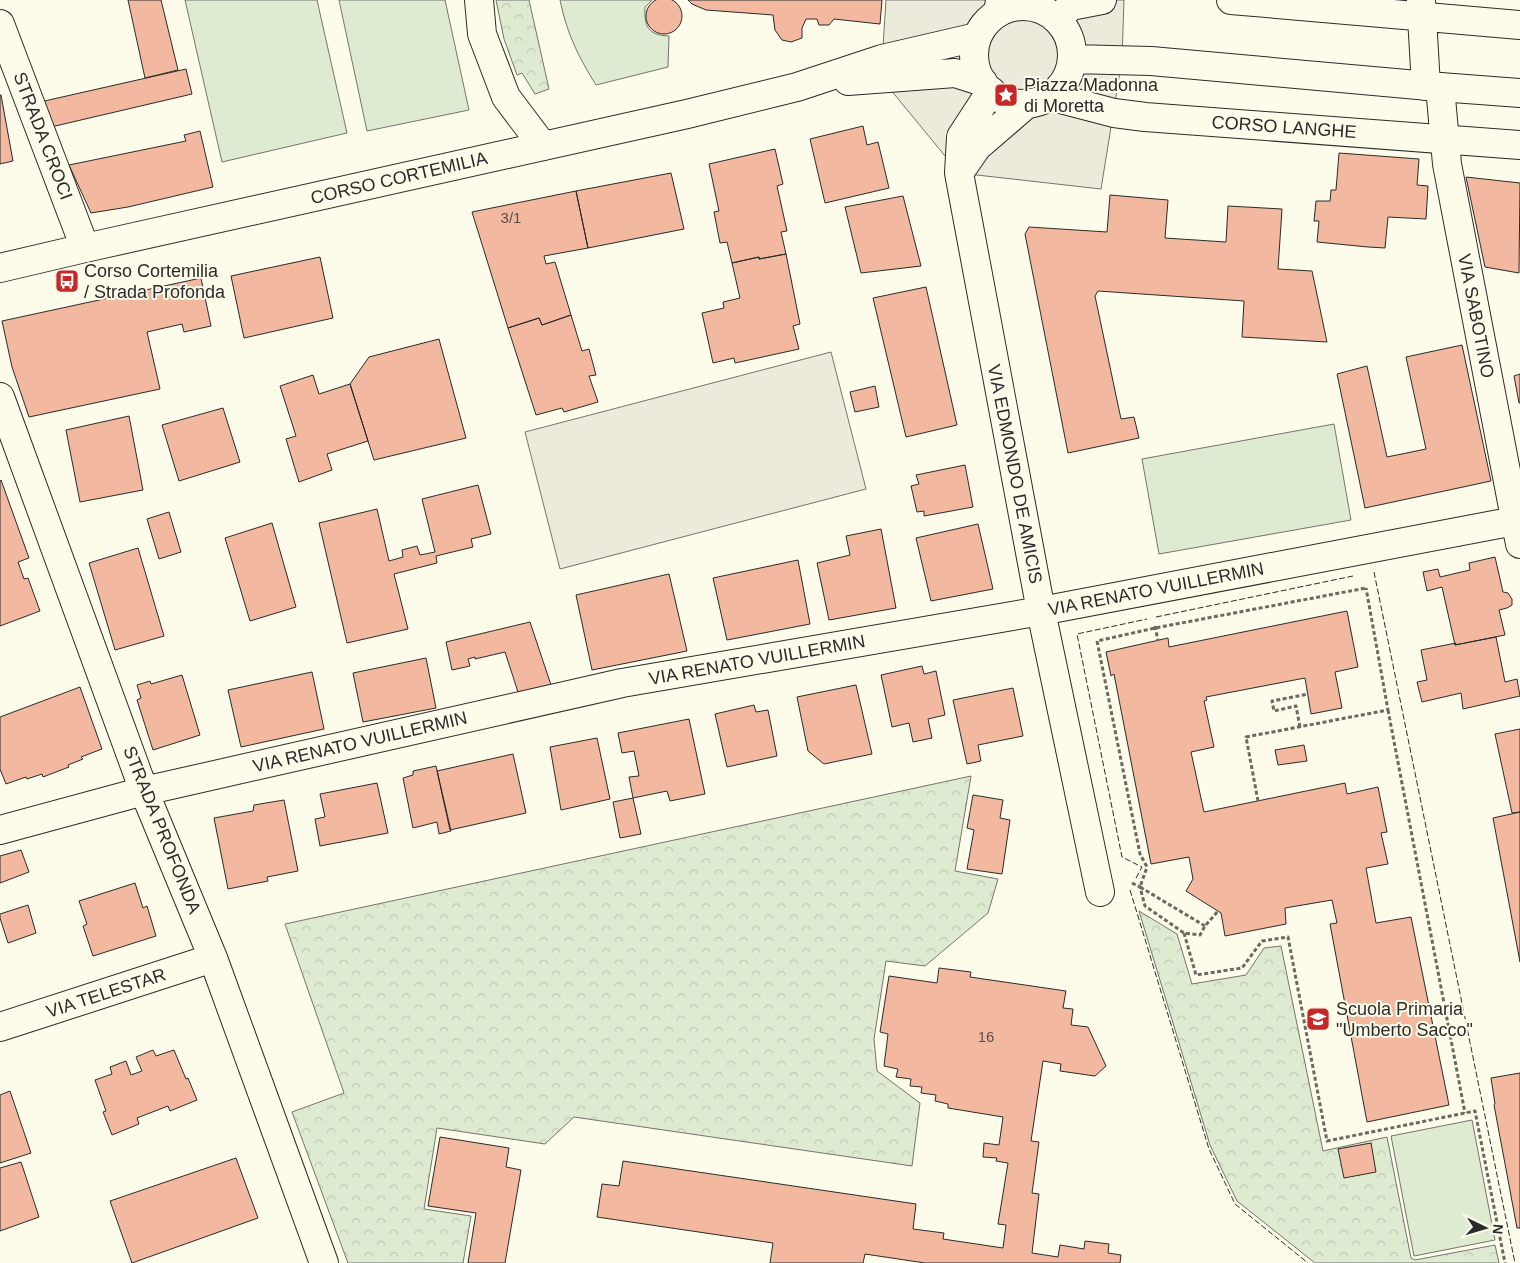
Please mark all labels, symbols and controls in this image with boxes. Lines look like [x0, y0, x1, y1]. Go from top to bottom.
street label: STRADA CROCI [9, 69, 77, 203]
place label: Piazza Madonna di Moretta [1024, 75, 1159, 116]
place icon: Piazza Madonna di Moretta [993, 82, 1019, 108]
street label: CORSO LANGHE [1211, 112, 1357, 142]
street label: CORSO CORTEMILIA [309, 148, 489, 208]
house number: 3/1 [501, 209, 521, 226]
street label: VIA SABOTINO [1454, 252, 1498, 380]
place label: Corso Cortemilia / Strada Profonda [84, 261, 226, 302]
bus stop icon: Corso Cortemilia / Strada Profonda [54, 268, 80, 294]
street label: VIA EDMONDO DE AMICIS [984, 363, 1046, 585]
street label: VIA RENATO VUILLERMIN [1046, 558, 1266, 620]
street label: VIA RENATO VUILLERMIN [647, 631, 867, 689]
street label: VIA RENATO VUILLERMIN [251, 708, 469, 776]
street label: STRADA PROFONDA [119, 743, 205, 917]
street label: VIA TELESTAR [44, 964, 168, 1022]
place label: Scuola Primaria "Umberto Sacco" [1336, 999, 1473, 1040]
school or university icon: Scuola Primaria "Umberto Sacco" [1305, 1006, 1331, 1032]
house number: 16 [978, 1028, 994, 1045]
north arrow [1460, 1203, 1510, 1253]
text: N [1490, 1223, 1506, 1235]

